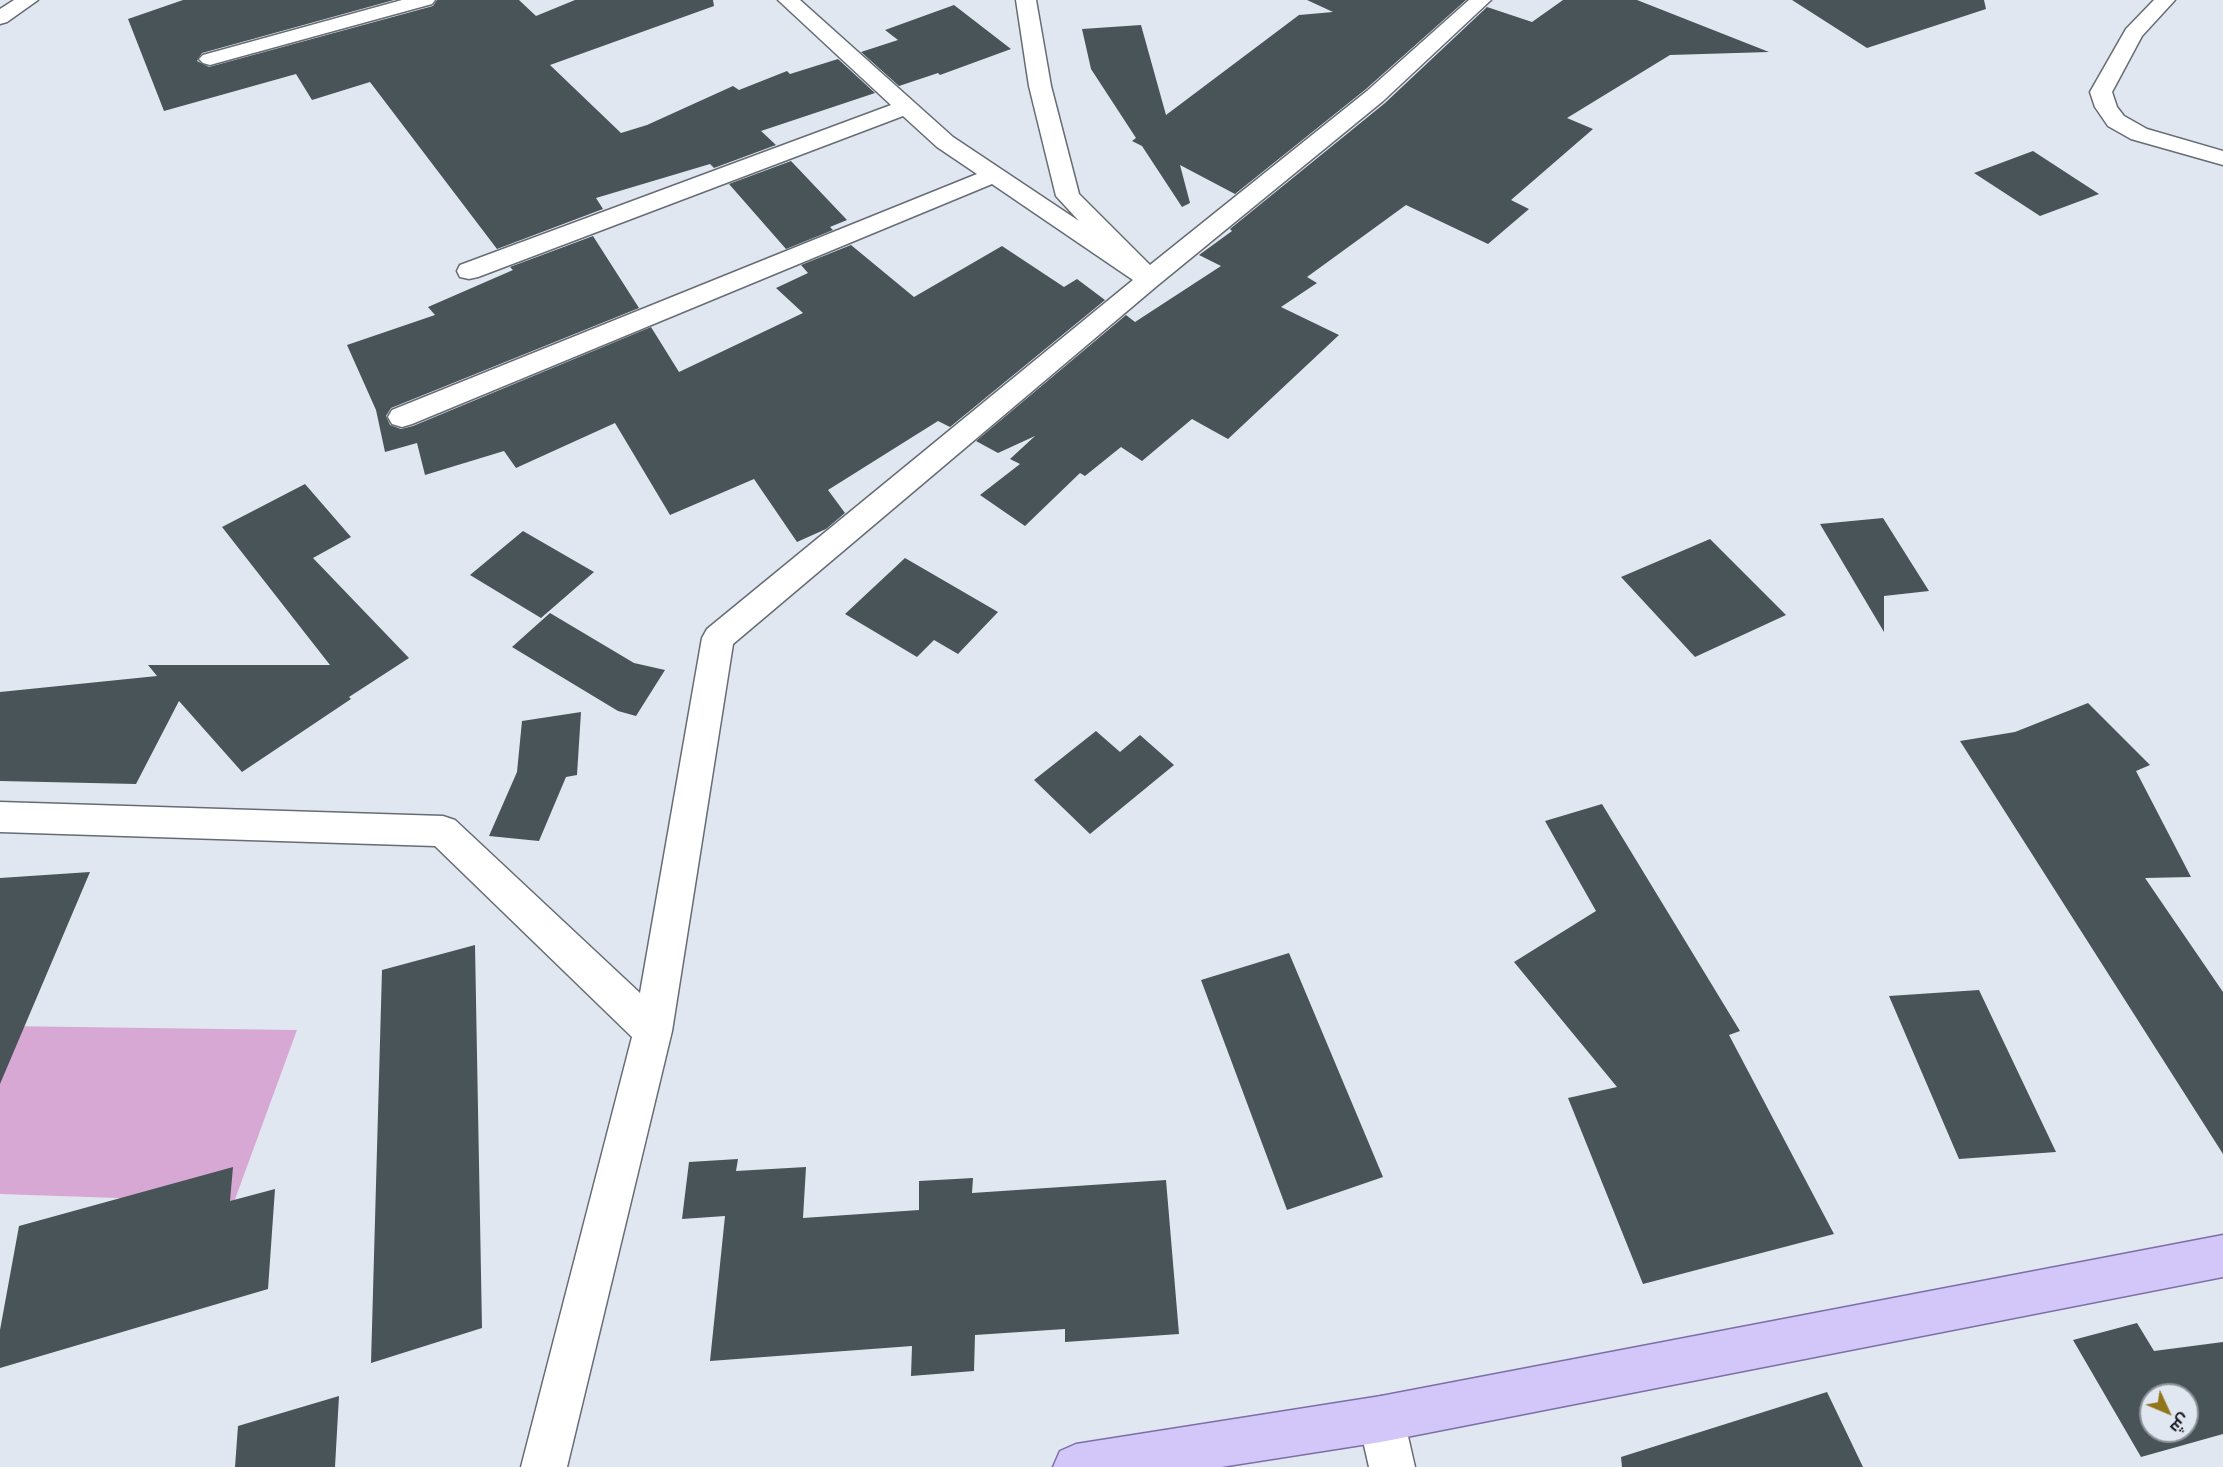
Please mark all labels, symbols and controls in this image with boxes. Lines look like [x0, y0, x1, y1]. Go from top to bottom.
north arrow [2139, 1383, 2199, 1443]
text: ش [2163, 1406, 2198, 1442]

